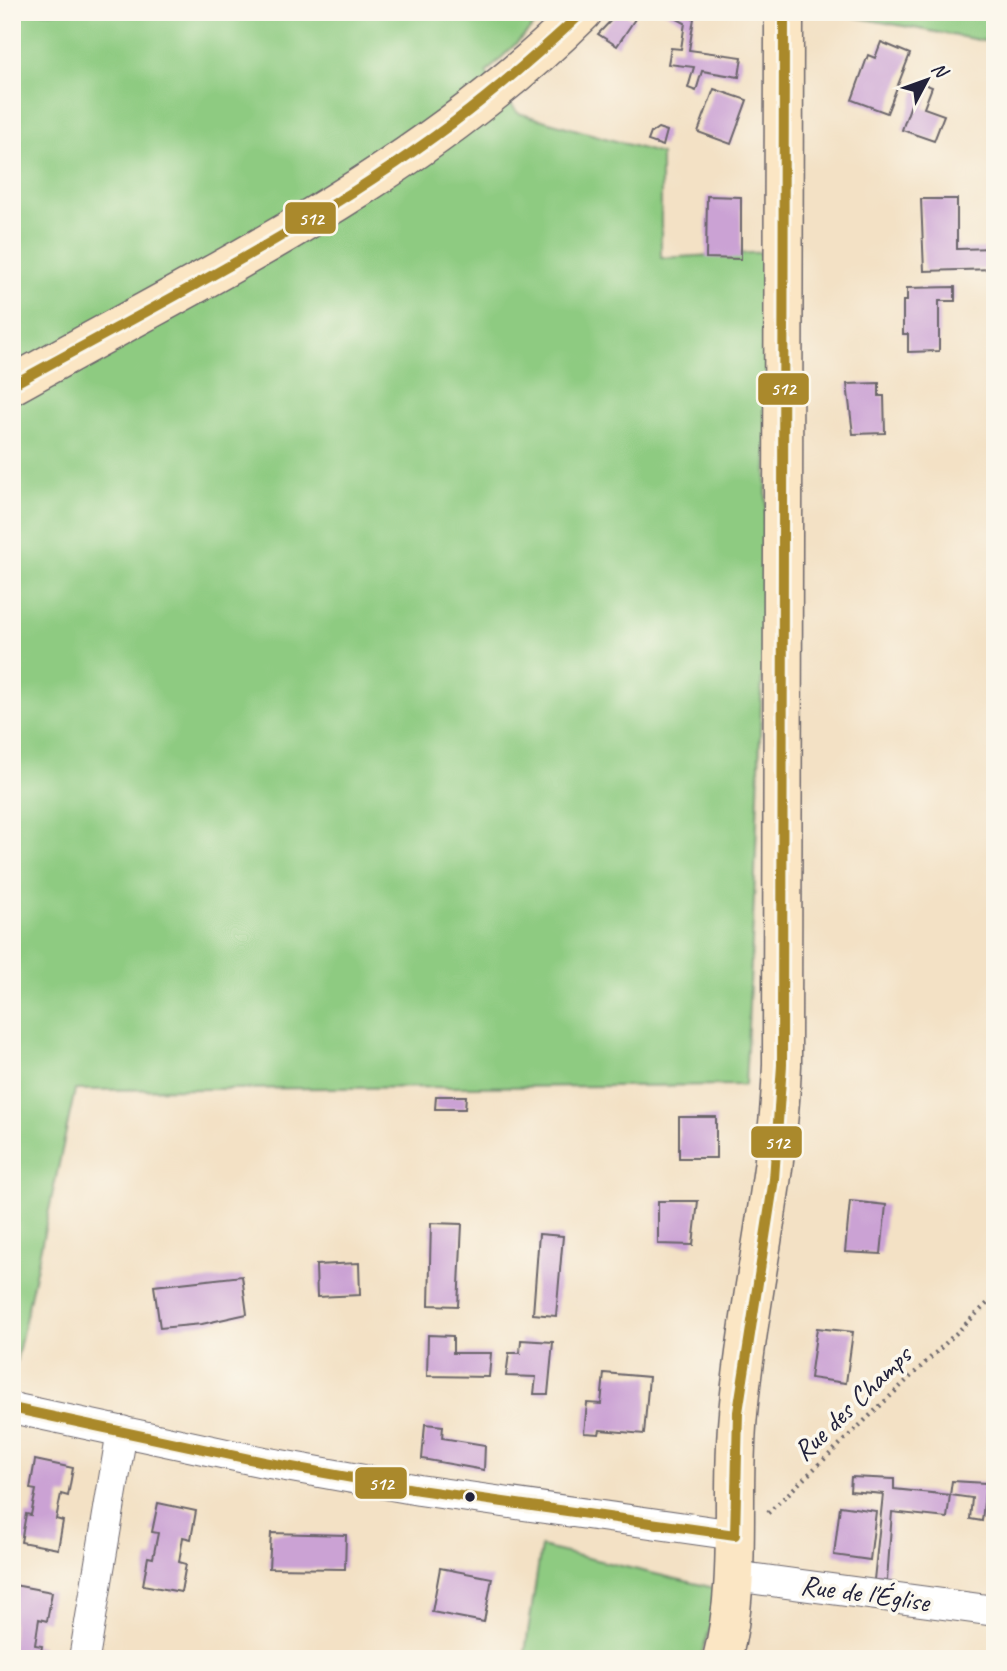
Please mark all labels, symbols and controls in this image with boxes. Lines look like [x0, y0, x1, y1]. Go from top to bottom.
north arrow [892, 46, 962, 116]
text: N [926, 57, 954, 84]
line badge: 512 [284, 201, 337, 235]
text: 512 [298, 207, 326, 231]
line badge: 512 [757, 372, 810, 406]
text: 512 [770, 377, 798, 401]
line badge: 512 [750, 1125, 803, 1159]
text: 512 [764, 1131, 792, 1155]
street label: Rue des Champs [786, 1336, 920, 1468]
line badge: 512 [354, 1466, 408, 1500]
text: 512 [368, 1472, 396, 1496]
unlabelled marker [463, 1490, 477, 1504]
street label: Rue de l'Église [799, 1567, 933, 1620]

